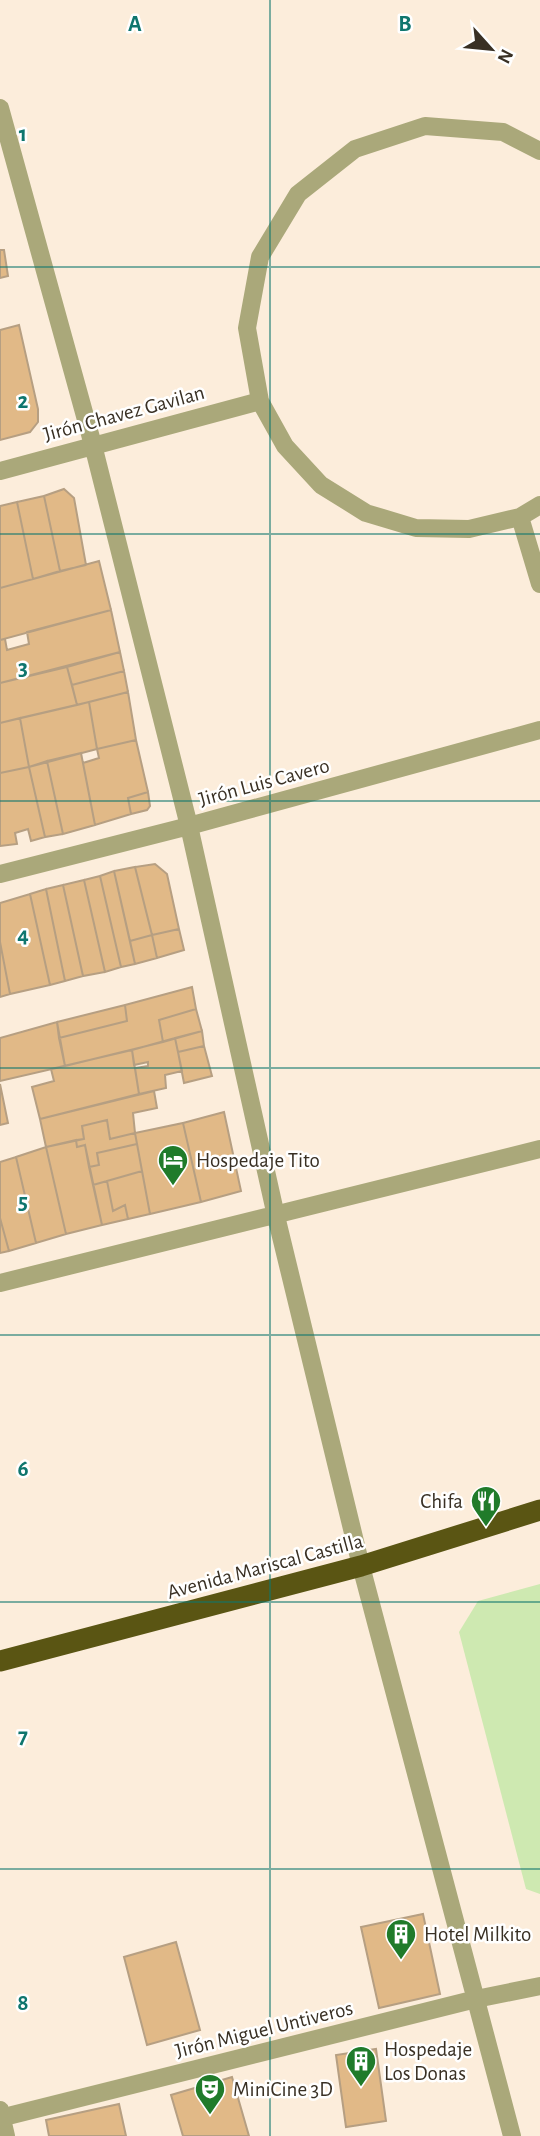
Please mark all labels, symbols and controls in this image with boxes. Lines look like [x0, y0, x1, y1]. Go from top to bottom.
text: A [128, 13, 142, 36]
text: B [398, 13, 412, 36]
north arrow [456, 14, 526, 84]
text: N [493, 46, 516, 66]
text: 1 [19, 123, 27, 146]
street label: Jirón Chavez Gavilan [41, 382, 207, 445]
text: 2 [18, 390, 29, 413]
text: 3 [18, 657, 28, 680]
street label: Jirón Luis Cavero [197, 755, 332, 810]
text: 4 [17, 924, 29, 947]
hotel icon: Hospedaje Tito [156, 1143, 190, 1187]
place label: Hospedaje Tito [196, 1150, 320, 1171]
text: 5 [18, 1191, 28, 1214]
text: 6 [17, 1458, 29, 1481]
restaurant icon: Chifa [469, 1484, 503, 1528]
place label: Chifa [420, 1491, 463, 1512]
street label: Avenida Mariscal Castilla [165, 1530, 366, 1603]
text: 7 [18, 1725, 28, 1748]
building icon: Hotel Milkito [384, 1917, 418, 1961]
place label: Hotel Milkito [424, 1924, 531, 1945]
text: 8 [17, 1992, 29, 2015]
street label: Jirón Miguel Untiveros [173, 1997, 355, 2062]
place label: Hospedaje Los Donas [384, 2039, 472, 2084]
building icon: Hospedaje Los Donas [344, 2044, 378, 2088]
theatre icon: MiniCine 3D [193, 2072, 227, 2116]
place label: MiniCine 3D [233, 2079, 333, 2100]

